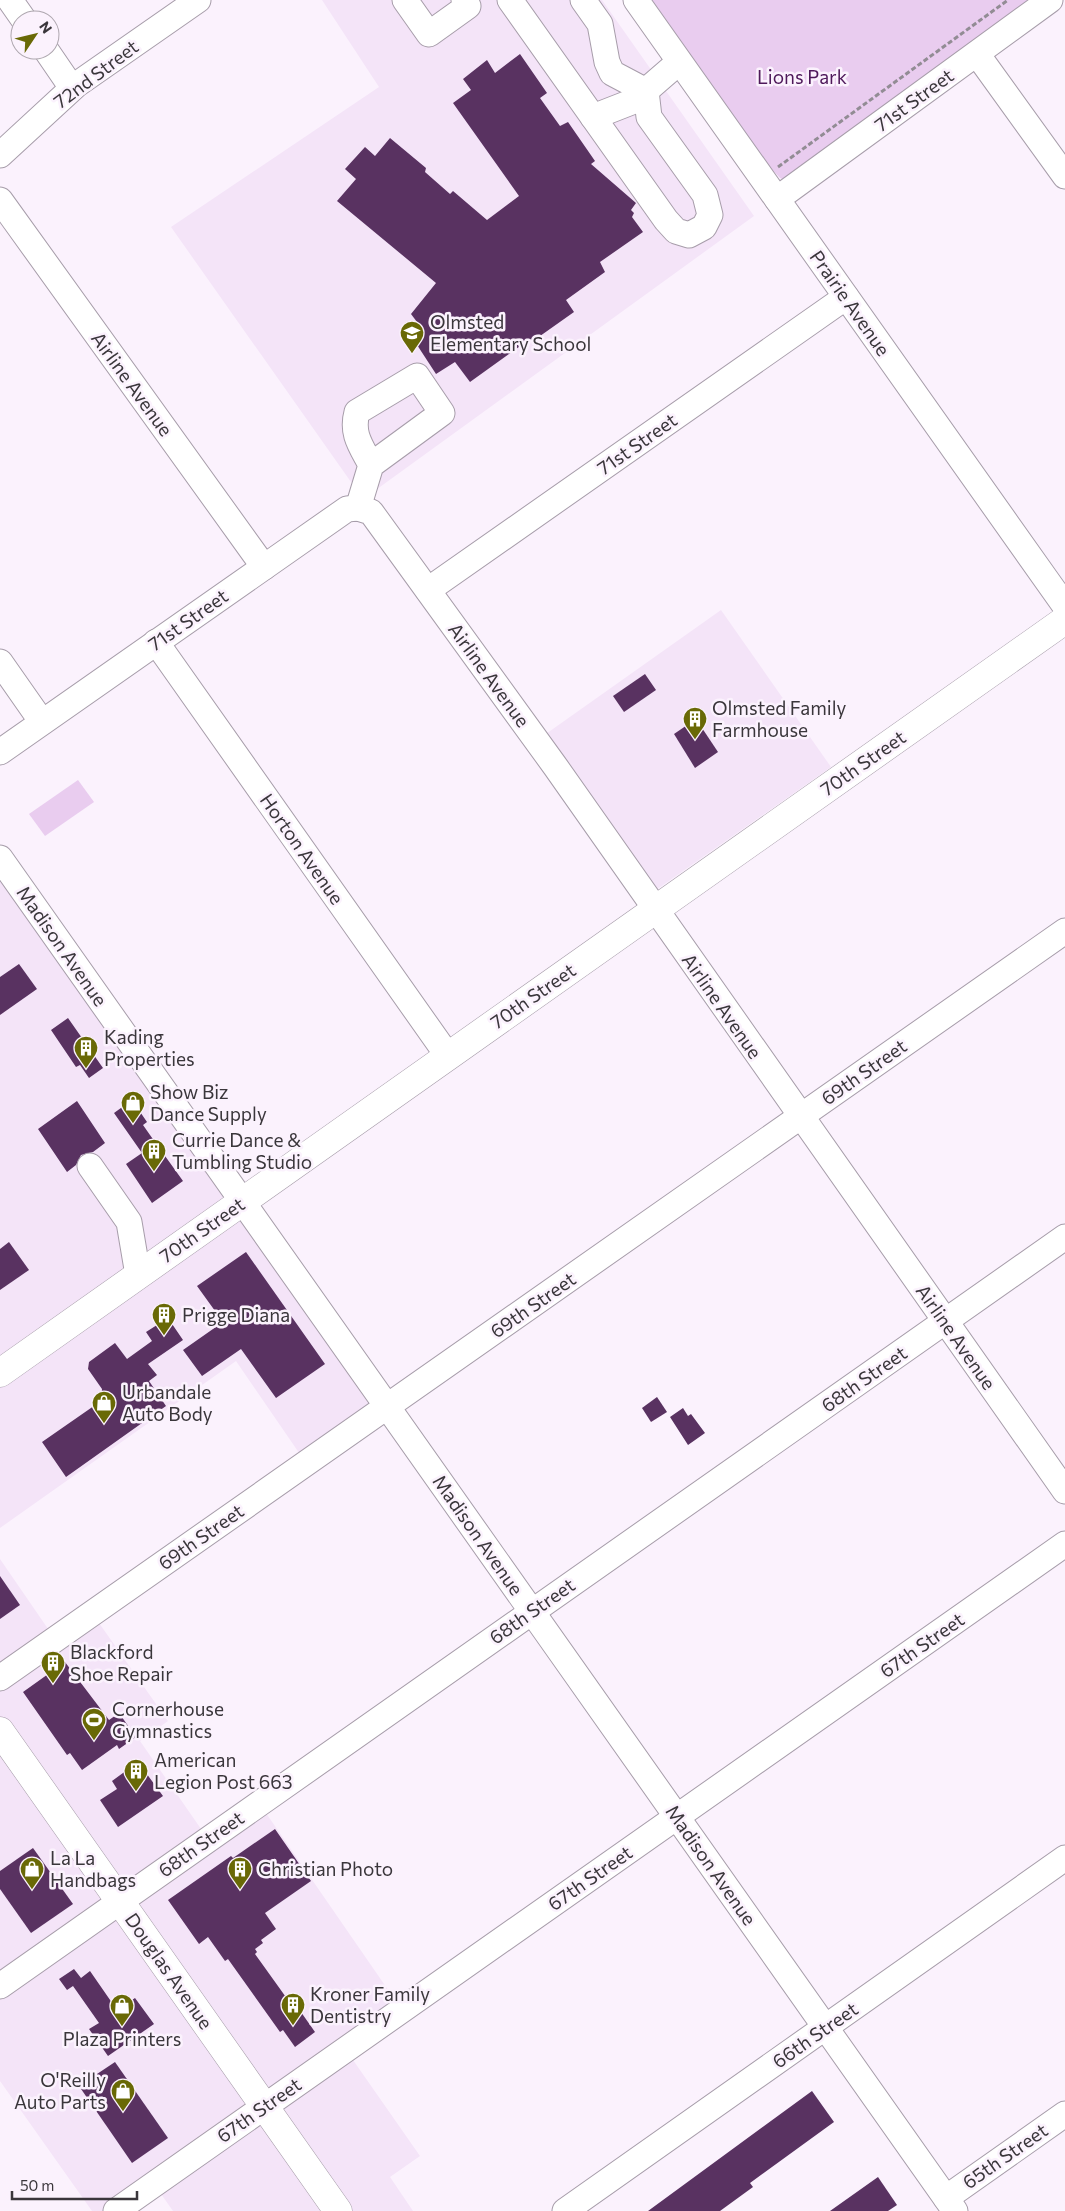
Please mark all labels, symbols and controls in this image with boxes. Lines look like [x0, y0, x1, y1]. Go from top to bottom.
north arrow [10, 10, 60, 60]
text: N [36, 18, 56, 36]
street label: 72nd Street [49, 34, 143, 113]
street label: 71st Street [870, 63, 958, 136]
park label: Lions Park [757, 65, 847, 88]
street label: Prairie Avenue [806, 245, 895, 360]
place label: Olmsted Elementary School [430, 310, 591, 355]
school or university icon: Olmsted Elementary School [399, 320, 425, 354]
street label: Airline Avenue [87, 327, 178, 440]
street label: 71st Street [592, 408, 681, 479]
street label: 71st Street [143, 584, 232, 655]
street label: Airline Avenue [444, 618, 535, 731]
place label: Olmsted Family Farmhouse [712, 696, 847, 741]
building icon: Olmsted Family Farmhouse [682, 706, 708, 740]
street label: 70th Street [816, 725, 910, 800]
street label: Horton Avenue [256, 789, 349, 909]
street label: Madison Avenue [12, 881, 112, 1010]
street label: Airline Avenue [678, 949, 767, 1063]
street label: 70th Street [486, 958, 580, 1033]
place label: Kading Properties [104, 1025, 195, 1070]
street label: 69th Street [817, 1034, 911, 1109]
building icon: Kading Properties [73, 1035, 99, 1069]
place label: Show Biz Dance Supply [150, 1080, 267, 1125]
shop icon: Show Biz Dance Supply [120, 1090, 146, 1124]
place label: Currie Dance & Tumbling Studio [172, 1128, 312, 1173]
building icon: Currie Dance & Tumbling Studio [141, 1138, 167, 1172]
street label: 70th Street [155, 1192, 249, 1267]
street label: 69th Street [486, 1267, 580, 1342]
street label: Airline Avenue [912, 1280, 1001, 1394]
building icon: Prigge Diana [151, 1302, 177, 1336]
place label: Prigge Diana [182, 1303, 290, 1326]
street label: 68th Street [817, 1341, 911, 1416]
place label: Urbandale Auto Body [122, 1380, 213, 1425]
shop icon: Urbandale Auto Body [91, 1390, 117, 1424]
street label: Madison Avenue [428, 1470, 528, 1599]
street label: 69th Street [154, 1499, 248, 1574]
street label: 68th Street [485, 1573, 579, 1648]
street label: 67th Street [875, 1607, 968, 1682]
place label: Blackford Shoe Repair [70, 1640, 173, 1685]
building icon: Blackford Shoe Repair [40, 1650, 66, 1684]
place label: Cornerhouse Gymnastics [112, 1697, 224, 1742]
sports icon: Cornerhouse Gymnastics [81, 1707, 107, 1741]
place label: American Legion Post 663 [154, 1748, 293, 1793]
building icon: American Legion Post 663 [123, 1758, 149, 1792]
street label: Madison Avenue [661, 1800, 761, 1929]
street label: 68th Street [154, 1806, 248, 1881]
street label: 67th Street [543, 1840, 636, 1915]
place label: La La Handbags [50, 1846, 136, 1891]
shop icon: La La Handbags [19, 1856, 45, 1890]
building icon: Christian Photo [227, 1856, 253, 1890]
place label: Christian Photo [258, 1857, 393, 1880]
street label: Douglas Avenue [121, 1908, 218, 2033]
place label: Kroner Family Dentistry [310, 1982, 430, 2027]
building icon: Kroner Family Dentistry [280, 1992, 306, 2026]
shop icon: Plaza Printers [109, 1993, 135, 2027]
street label: 66th Street [768, 1997, 862, 2072]
place label: Plaza Printers [63, 2027, 181, 2050]
place label: O'Reilly Auto Parts [14, 2068, 106, 2113]
street label: 67th Street [212, 2072, 305, 2147]
shop icon: O'Reilly Auto Parts [110, 2078, 136, 2112]
street label: 65th Street [958, 2118, 1052, 2193]
scale bar [12, 2168, 138, 2200]
text: 50 m [20, 2176, 54, 2194]

